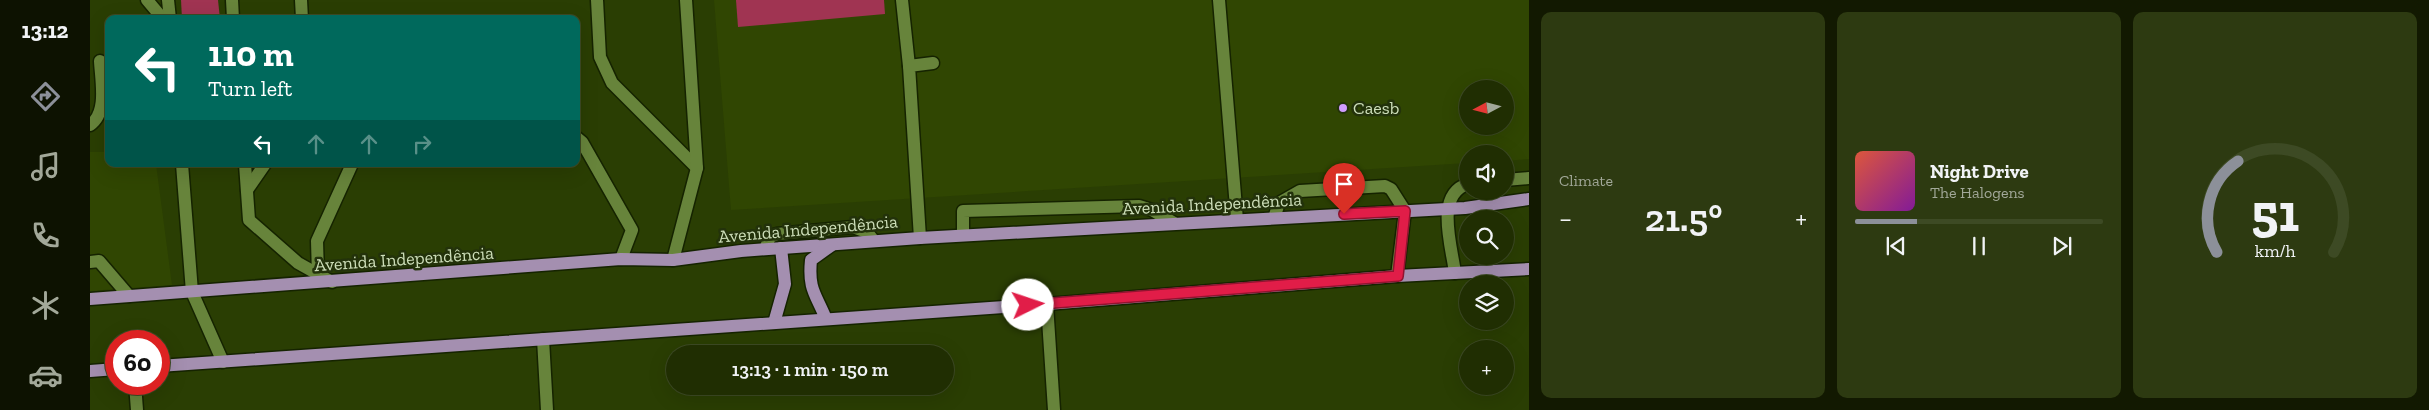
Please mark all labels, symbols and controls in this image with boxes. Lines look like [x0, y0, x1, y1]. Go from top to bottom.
text: 13:12 [22, 17, 68, 44]
text: 110 m [208, 33, 294, 75]
icon: left [125, 35, 190, 100]
text: Turn left [208, 75, 292, 102]
icon: directions [28, 79, 63, 114]
north arrow [1459, 80, 1514, 135]
map controls [1459, 80, 1514, 395]
place label: Caesb [1353, 97, 1399, 119]
marker: Caesb [1337, 102, 1349, 114]
icon: left [249, 130, 277, 158]
icon: ahead [302, 130, 330, 158]
icon: ahead [355, 130, 383, 158]
icon: right [408, 130, 436, 158]
button: sound [1459, 145, 1514, 200]
icon: music [28, 149, 63, 184]
text: Night Drive [1930, 160, 2029, 183]
pin [1323, 163, 1365, 214]
icon: arrive [1330, 170, 1358, 198]
text: Climate [1559, 171, 1613, 190]
text: 51 [2251, 182, 2299, 244]
text: The Halogens [1930, 183, 2025, 202]
street label: Avenida Independência [1122, 188, 1303, 220]
text: 21.5° [1645, 195, 1722, 241]
text: − [1559, 202, 1572, 235]
text: + [1795, 202, 1807, 235]
street label: Avenida Independência [717, 210, 899, 248]
button: search [1459, 210, 1514, 265]
icon: phone [28, 218, 63, 253]
icon: previous [1882, 232, 1910, 260]
icon: pause [1965, 232, 1993, 260]
icon: next [2048, 232, 2076, 260]
text: km/h [2255, 240, 2295, 262]
street label: Avenida Independência [313, 242, 495, 276]
button: layers [1459, 275, 1514, 330]
position arrow [1001, 278, 1053, 330]
icon: climate [28, 288, 63, 323]
speed limit sign: 60 [105, 330, 170, 395]
button: + [1459, 340, 1514, 395]
icon: car [28, 358, 63, 393]
text: 13:13 · 1 min · 150 m [732, 358, 888, 381]

